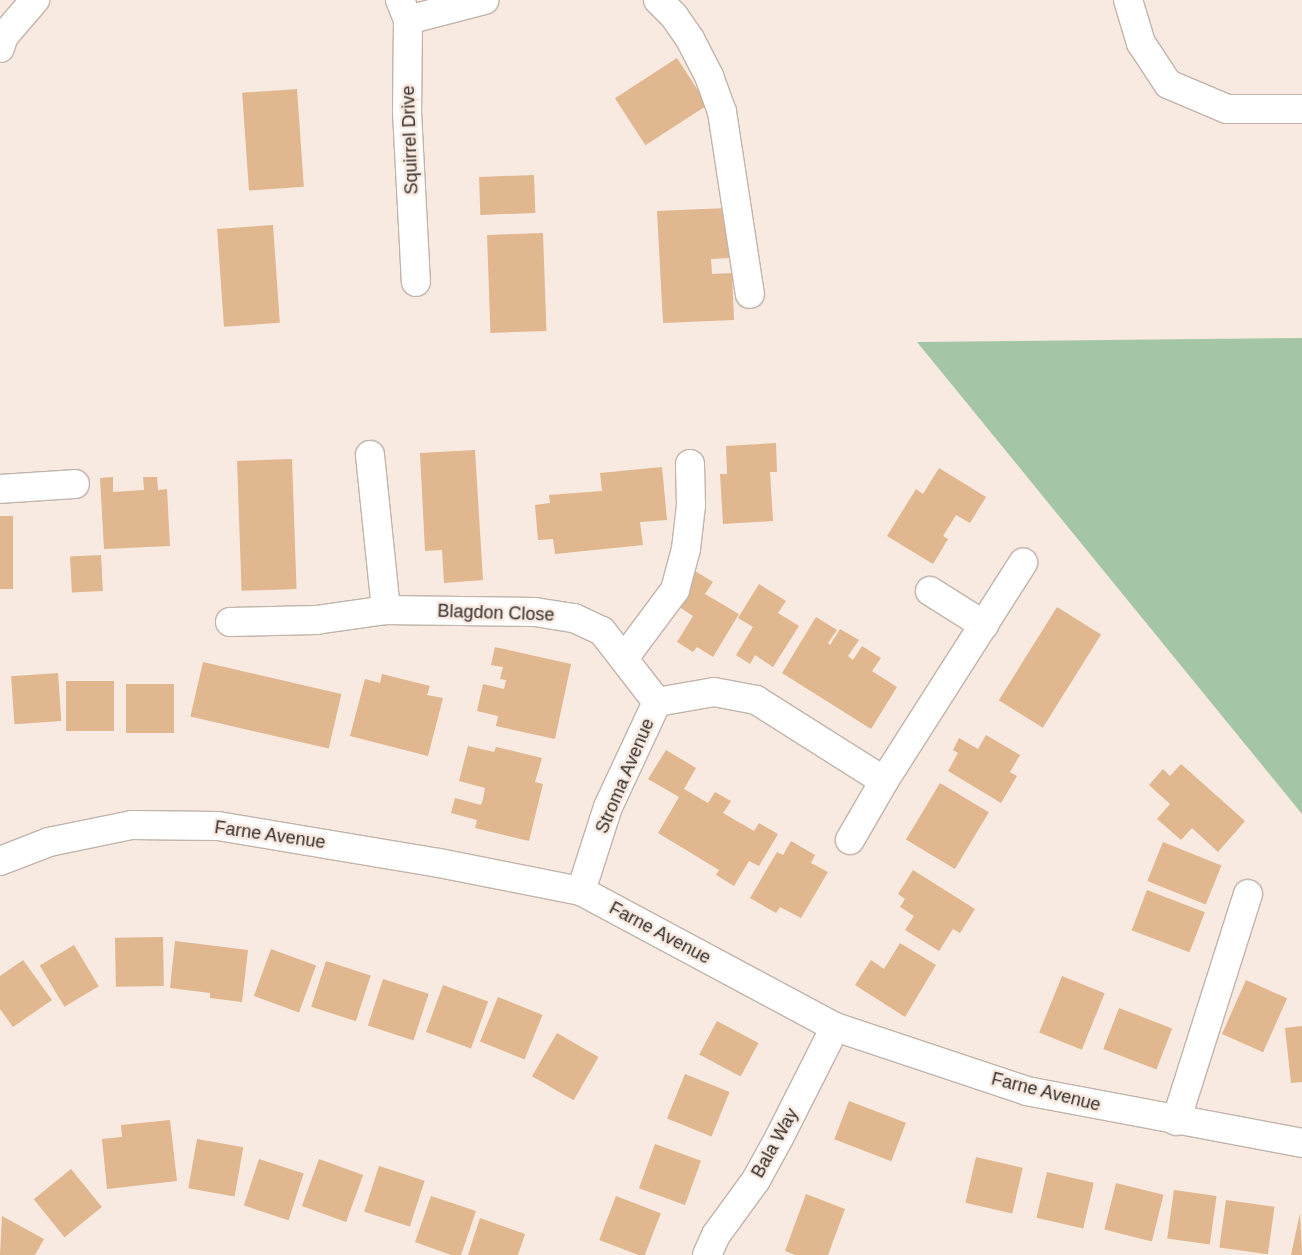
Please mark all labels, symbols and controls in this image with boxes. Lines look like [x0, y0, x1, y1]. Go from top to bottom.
street label: Squirrel Drive [397, 85, 423, 195]
street label: Blagdon Close [437, 600, 555, 626]
street label: Stroma Avenue [591, 715, 659, 837]
street label: Farne Avenue [213, 816, 327, 854]
street label: Farne Avenue [605, 897, 715, 969]
street label: Farne Avenue [989, 1068, 1103, 1116]
street label: Bala Way [747, 1104, 803, 1182]

